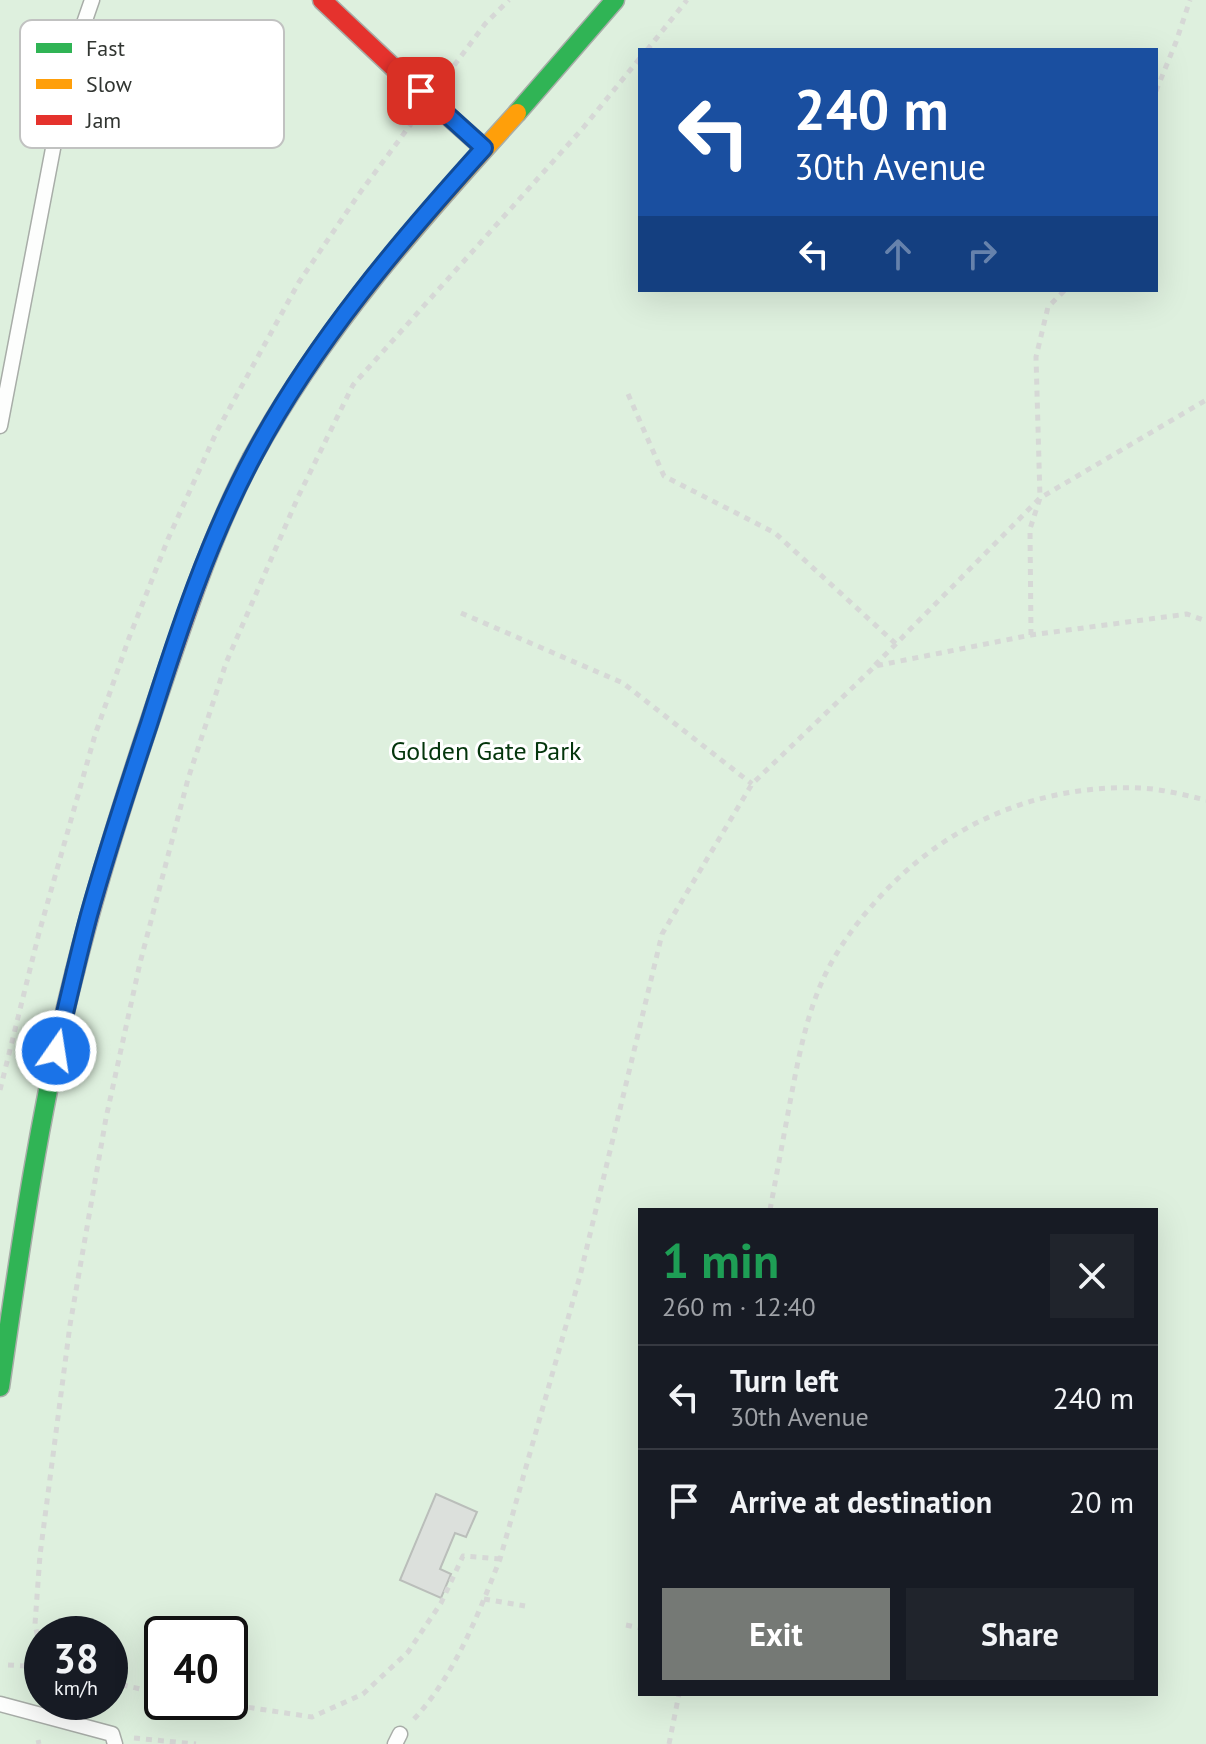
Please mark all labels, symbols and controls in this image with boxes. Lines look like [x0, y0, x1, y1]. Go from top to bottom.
legend [20, 20, 284, 148]
text: Fast [86, 34, 126, 62]
pin [387, 57, 455, 125]
icon: arrive [399, 69, 443, 113]
text: Slow [86, 70, 132, 98]
text: 240 m [794, 73, 949, 145]
icon: left [662, 80, 766, 184]
text: Jam [85, 106, 121, 134]
text: 30th Avenue [794, 143, 986, 190]
icon: left [792, 232, 836, 276]
icon: ahead [876, 232, 920, 276]
icon: right [960, 232, 1004, 276]
park label: Golden Gate Park [390, 734, 582, 767]
position arrow [14, 1009, 98, 1093]
text: 1 min [662, 1229, 779, 1291]
button: close [1050, 1234, 1134, 1318]
text: 260 m · 12:40 [662, 1290, 816, 1323]
text: Turn left [730, 1361, 838, 1400]
icon: left [662, 1375, 706, 1419]
text: 240 m [1053, 1378, 1134, 1417]
text: 30th Avenue [730, 1400, 869, 1433]
icon: arrive [662, 1479, 706, 1523]
text: Arrive at destination [730, 1482, 992, 1521]
text: 20 m [1069, 1482, 1134, 1521]
button: Exit [662, 1588, 890, 1680]
button: Share [906, 1588, 1134, 1680]
speed limit sign: 40 [144, 1616, 248, 1720]
text: 38 [53, 1632, 99, 1684]
text: km/h [54, 1675, 98, 1701]

